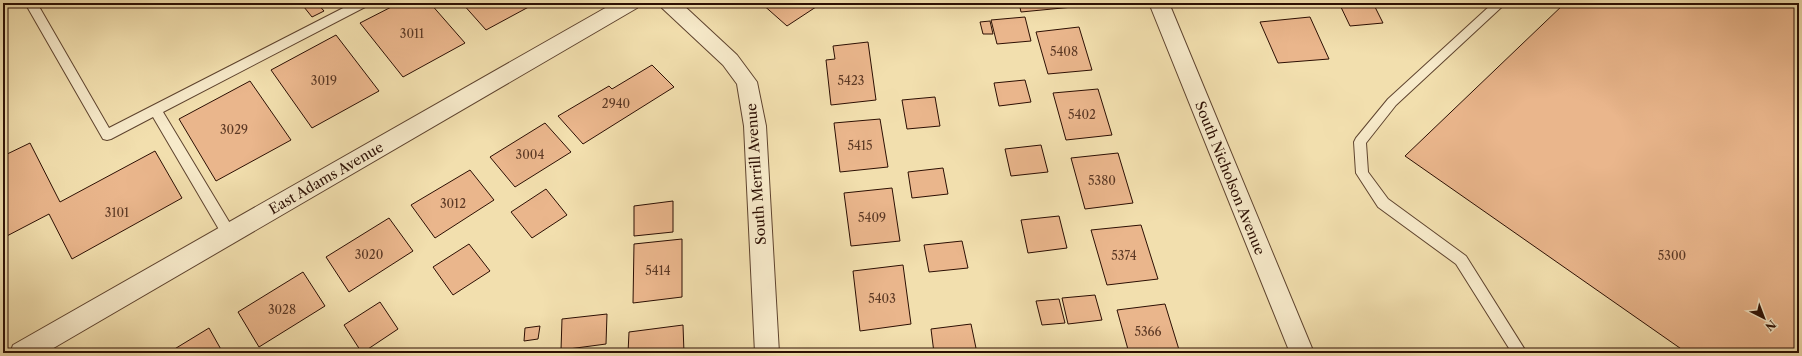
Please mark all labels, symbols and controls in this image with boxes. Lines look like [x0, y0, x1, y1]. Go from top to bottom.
house number: 3011 [400, 26, 424, 41]
house number: 5408 [1050, 44, 1078, 59]
house number: 3019 [311, 73, 337, 88]
house number: 5423 [838, 73, 864, 88]
house number: 2940 [602, 96, 630, 111]
street label: South Nicholson Avenue [1191, 99, 1269, 258]
street label: South Merrill Avenue [742, 102, 770, 245]
house number: 5402 [1068, 107, 1096, 122]
house number: 3029 [220, 122, 248, 137]
street label: East Adams Avenue [266, 138, 387, 218]
house number: 5415 [847, 138, 873, 153]
house number: 3004 [516, 147, 544, 162]
house number: 5380 [1088, 173, 1116, 188]
house number: 3012 [440, 196, 466, 211]
house number: 3101 [105, 205, 129, 220]
house number: 5409 [858, 210, 886, 225]
house number: 3020 [355, 247, 383, 262]
house number: 5374 [1111, 248, 1137, 263]
house number: 5300 [1658, 248, 1686, 263]
house number: 5414 [645, 263, 671, 278]
house number: 5403 [868, 291, 896, 306]
north arrow [1744, 298, 1784, 338]
house number: 3028 [268, 302, 296, 317]
text: N [1762, 317, 1779, 334]
house number: 5366 [1134, 324, 1162, 339]

